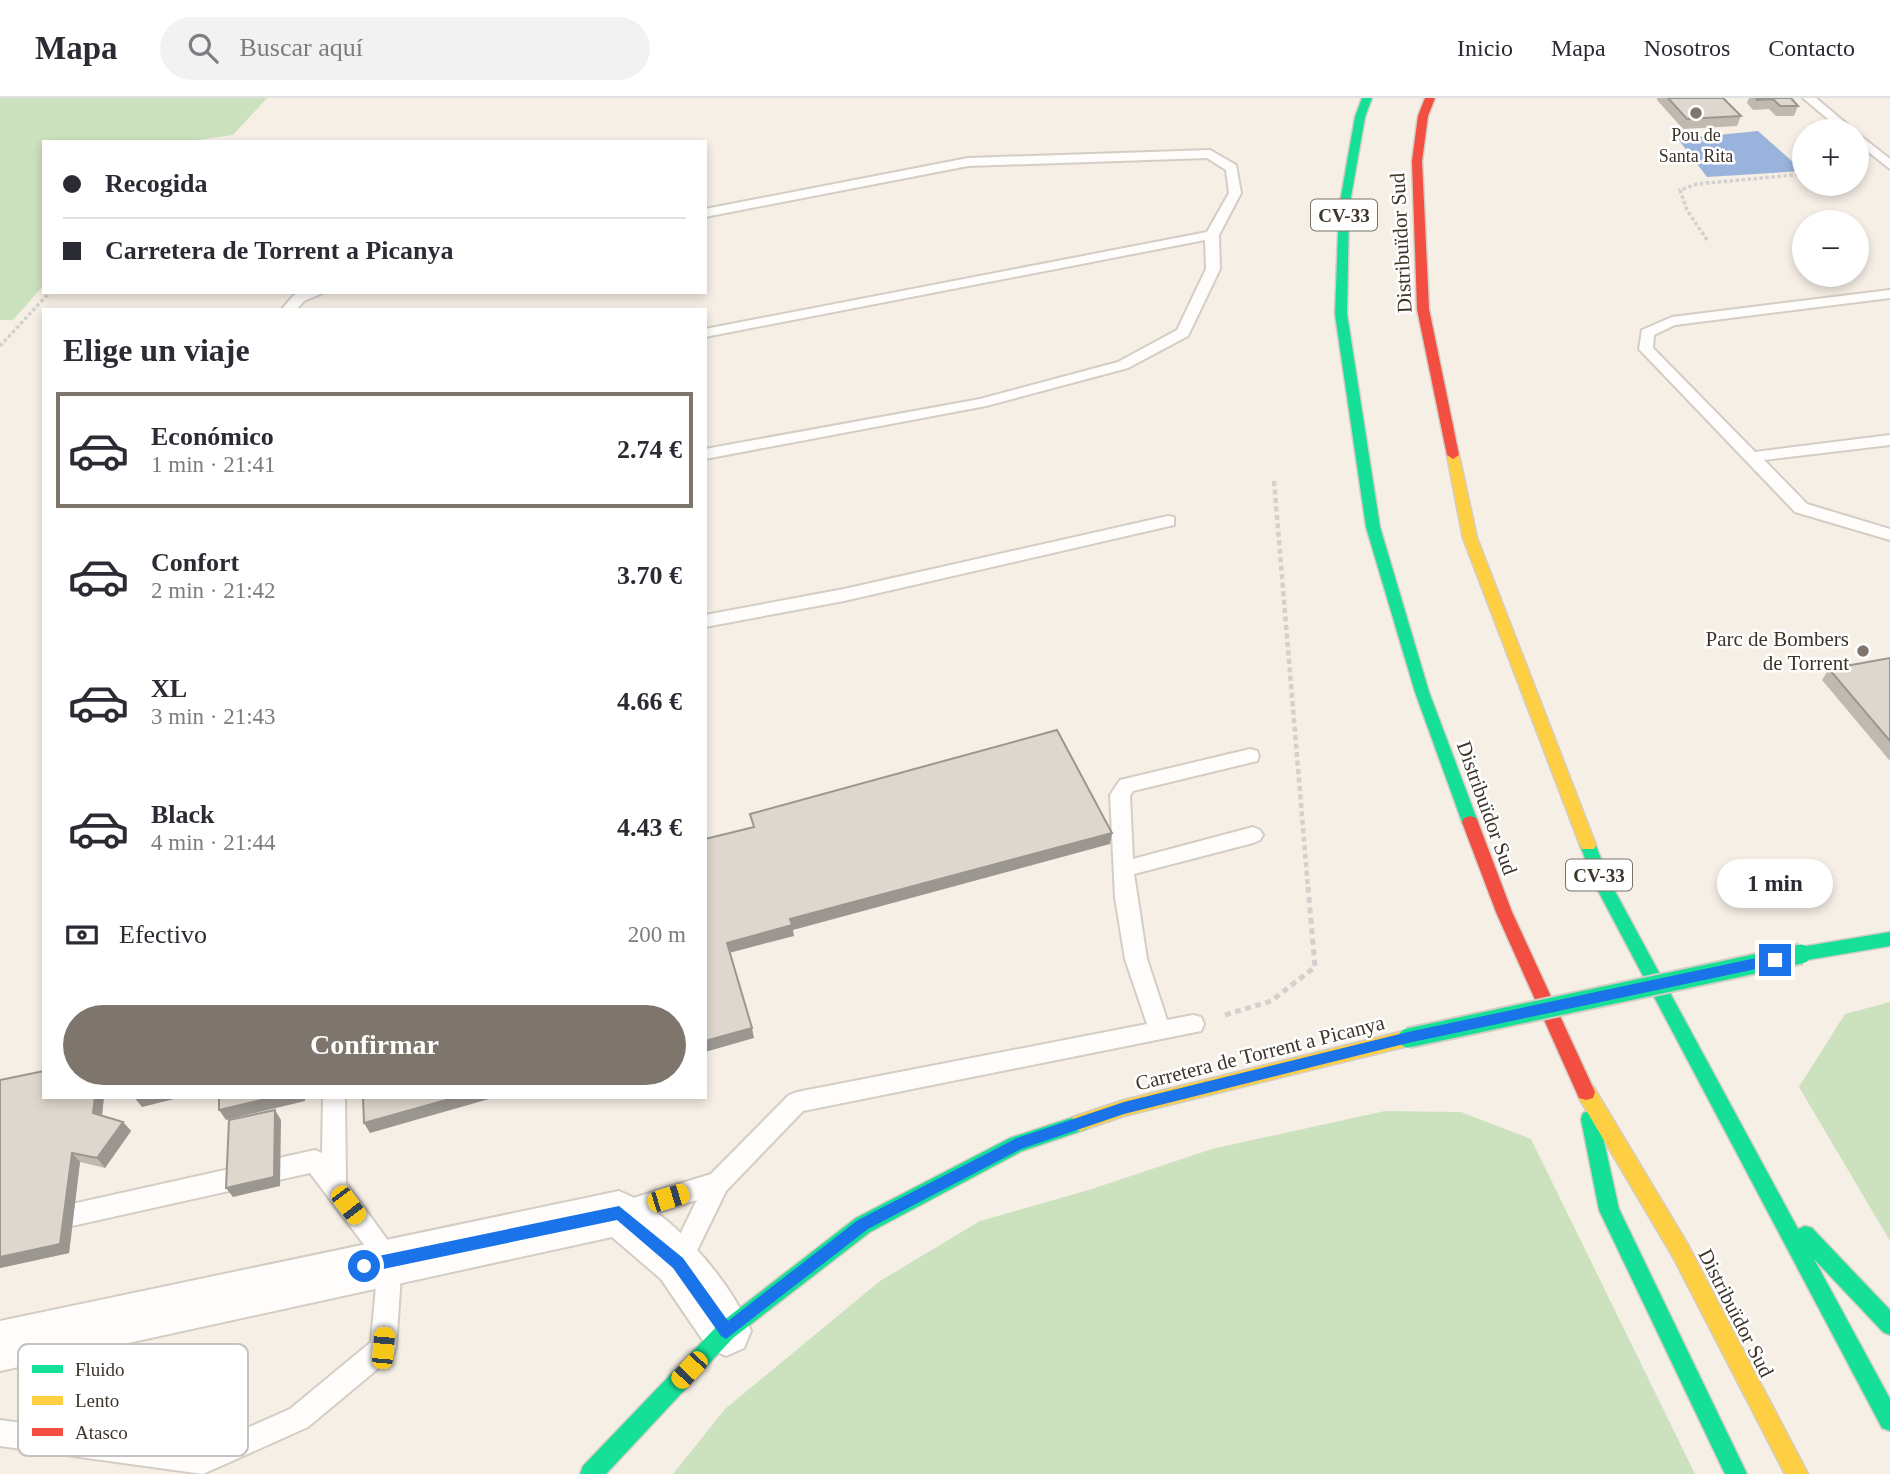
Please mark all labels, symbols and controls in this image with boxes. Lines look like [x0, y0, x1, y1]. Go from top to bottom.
search box [160, 17, 650, 80]
icon: search [184, 29, 222, 67]
text: Mapa [35, 30, 118, 66]
text: Buscar aquí [240, 33, 363, 62]
text: Inicio [1457, 35, 1513, 61]
text: Mapa [1551, 35, 1606, 61]
text: Nosotros [1644, 35, 1730, 61]
text: Contacto [1768, 35, 1855, 61]
marker: Pou de Santa Rita [1688, 105, 1704, 121]
map controls [1792, 119, 1869, 287]
button: + [1792, 119, 1869, 196]
place label: Pou de Santa Rita [1659, 125, 1733, 166]
text: Recogida [105, 169, 208, 198]
street label: Distribuïdor Sud [1385, 172, 1417, 314]
road number: CV-33 [1311, 200, 1377, 230]
button: − [1792, 210, 1869, 287]
text: Carretera de Torrent a Picanya [105, 236, 454, 265]
text: Elige un viaje [63, 332, 250, 368]
icon: car [67, 419, 130, 482]
text: Económico [151, 422, 274, 451]
text: 2.74 € [617, 435, 682, 464]
text: 1 min · 21:41 [151, 452, 276, 477]
icon: car [67, 545, 130, 608]
text: Confort [151, 548, 239, 577]
text: 3.70 € [617, 561, 682, 590]
text: 2 min · 21:42 [151, 578, 276, 603]
place label: Parc de Bombers de Torrent [1706, 627, 1849, 675]
marker: Parc de Bombers de Torrent [1855, 643, 1871, 659]
icon: car [67, 671, 130, 734]
text: XL [151, 674, 187, 703]
text: 4.66 € [617, 687, 682, 716]
text: 3 min · 21:43 [151, 704, 276, 729]
street label: Distribuïdor Sud [1452, 738, 1522, 879]
icon: car [67, 797, 130, 860]
text: Black [151, 800, 215, 829]
text: 4.43 € [617, 813, 682, 842]
text: 4 min · 21:44 [151, 830, 276, 855]
callout: 1 min [1717, 858, 1833, 908]
road number: CV-33 [1566, 860, 1632, 890]
text: 1 min [1747, 871, 1803, 896]
icon: cash [63, 916, 101, 954]
text: Efectivo [119, 920, 207, 949]
text: 200 m [628, 922, 686, 947]
route end [1759, 944, 1791, 976]
button: Confirmar [63, 1005, 686, 1085]
street label: Carretera de Torrent a Picanya [1133, 1010, 1388, 1096]
car [327, 1182, 370, 1228]
car [645, 1182, 692, 1214]
street label: Distribuïdor Sud [1693, 1245, 1779, 1382]
route start [348, 1250, 380, 1282]
car [371, 1326, 396, 1370]
legend [18, 1344, 248, 1456]
car [667, 1347, 712, 1393]
text: Fluido [75, 1359, 125, 1380]
text: Lento [75, 1390, 119, 1411]
text: Atasco [75, 1422, 128, 1443]

